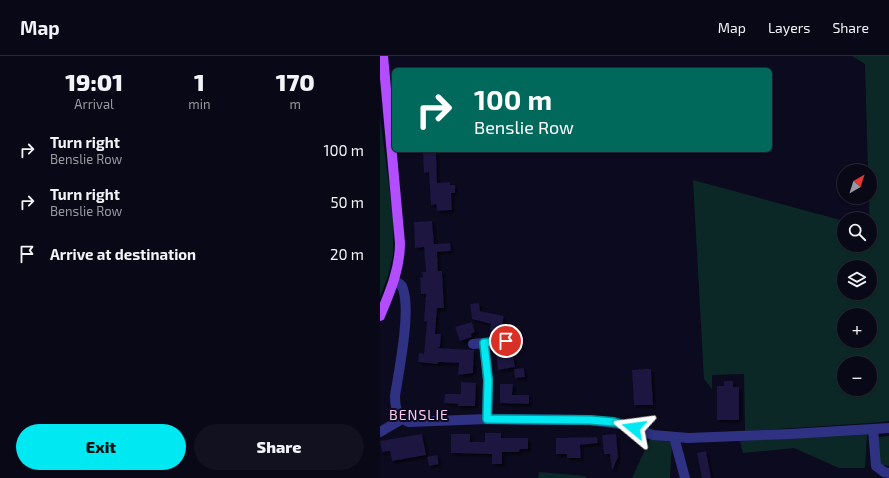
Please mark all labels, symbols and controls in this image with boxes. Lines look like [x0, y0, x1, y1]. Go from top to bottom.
text: Map [20, 16, 60, 39]
text: Map [718, 19, 746, 36]
text: Layers [768, 19, 810, 36]
text: Share [832, 19, 869, 36]
text: 19:01 [65, 67, 123, 96]
text: 1 [194, 67, 205, 96]
text: 170 [276, 67, 315, 96]
text: 100 m [474, 82, 552, 116]
icon: right [408, 84, 460, 136]
text: Arrival [74, 96, 114, 112]
text: min [188, 96, 210, 112]
text: m [290, 96, 301, 112]
text: Benslie Row [474, 116, 574, 138]
text: Turn right [50, 133, 120, 151]
icon: right [16, 139, 38, 161]
text: 100 m [323, 141, 364, 159]
text: Benslie Row [50, 151, 122, 167]
north arrow [837, 164, 877, 204]
map controls [837, 164, 877, 396]
text: Turn right [50, 185, 120, 203]
icon: right [16, 191, 38, 213]
text: 50 m [330, 193, 364, 211]
text: Benslie Row [50, 203, 122, 219]
button: search [837, 212, 877, 252]
icon: arrive [16, 243, 38, 265]
text: Arrive at destination [50, 245, 196, 263]
text: 20 m [330, 245, 364, 263]
button: layers [837, 260, 877, 300]
button: + [837, 308, 877, 348]
pin [489, 324, 523, 358]
icon: arrive [495, 330, 517, 352]
button: − [837, 356, 877, 396]
district label: BENSLIE [389, 406, 449, 423]
position arrow [613, 407, 655, 449]
button: Exit [16, 424, 186, 470]
button: Share [194, 424, 364, 470]

